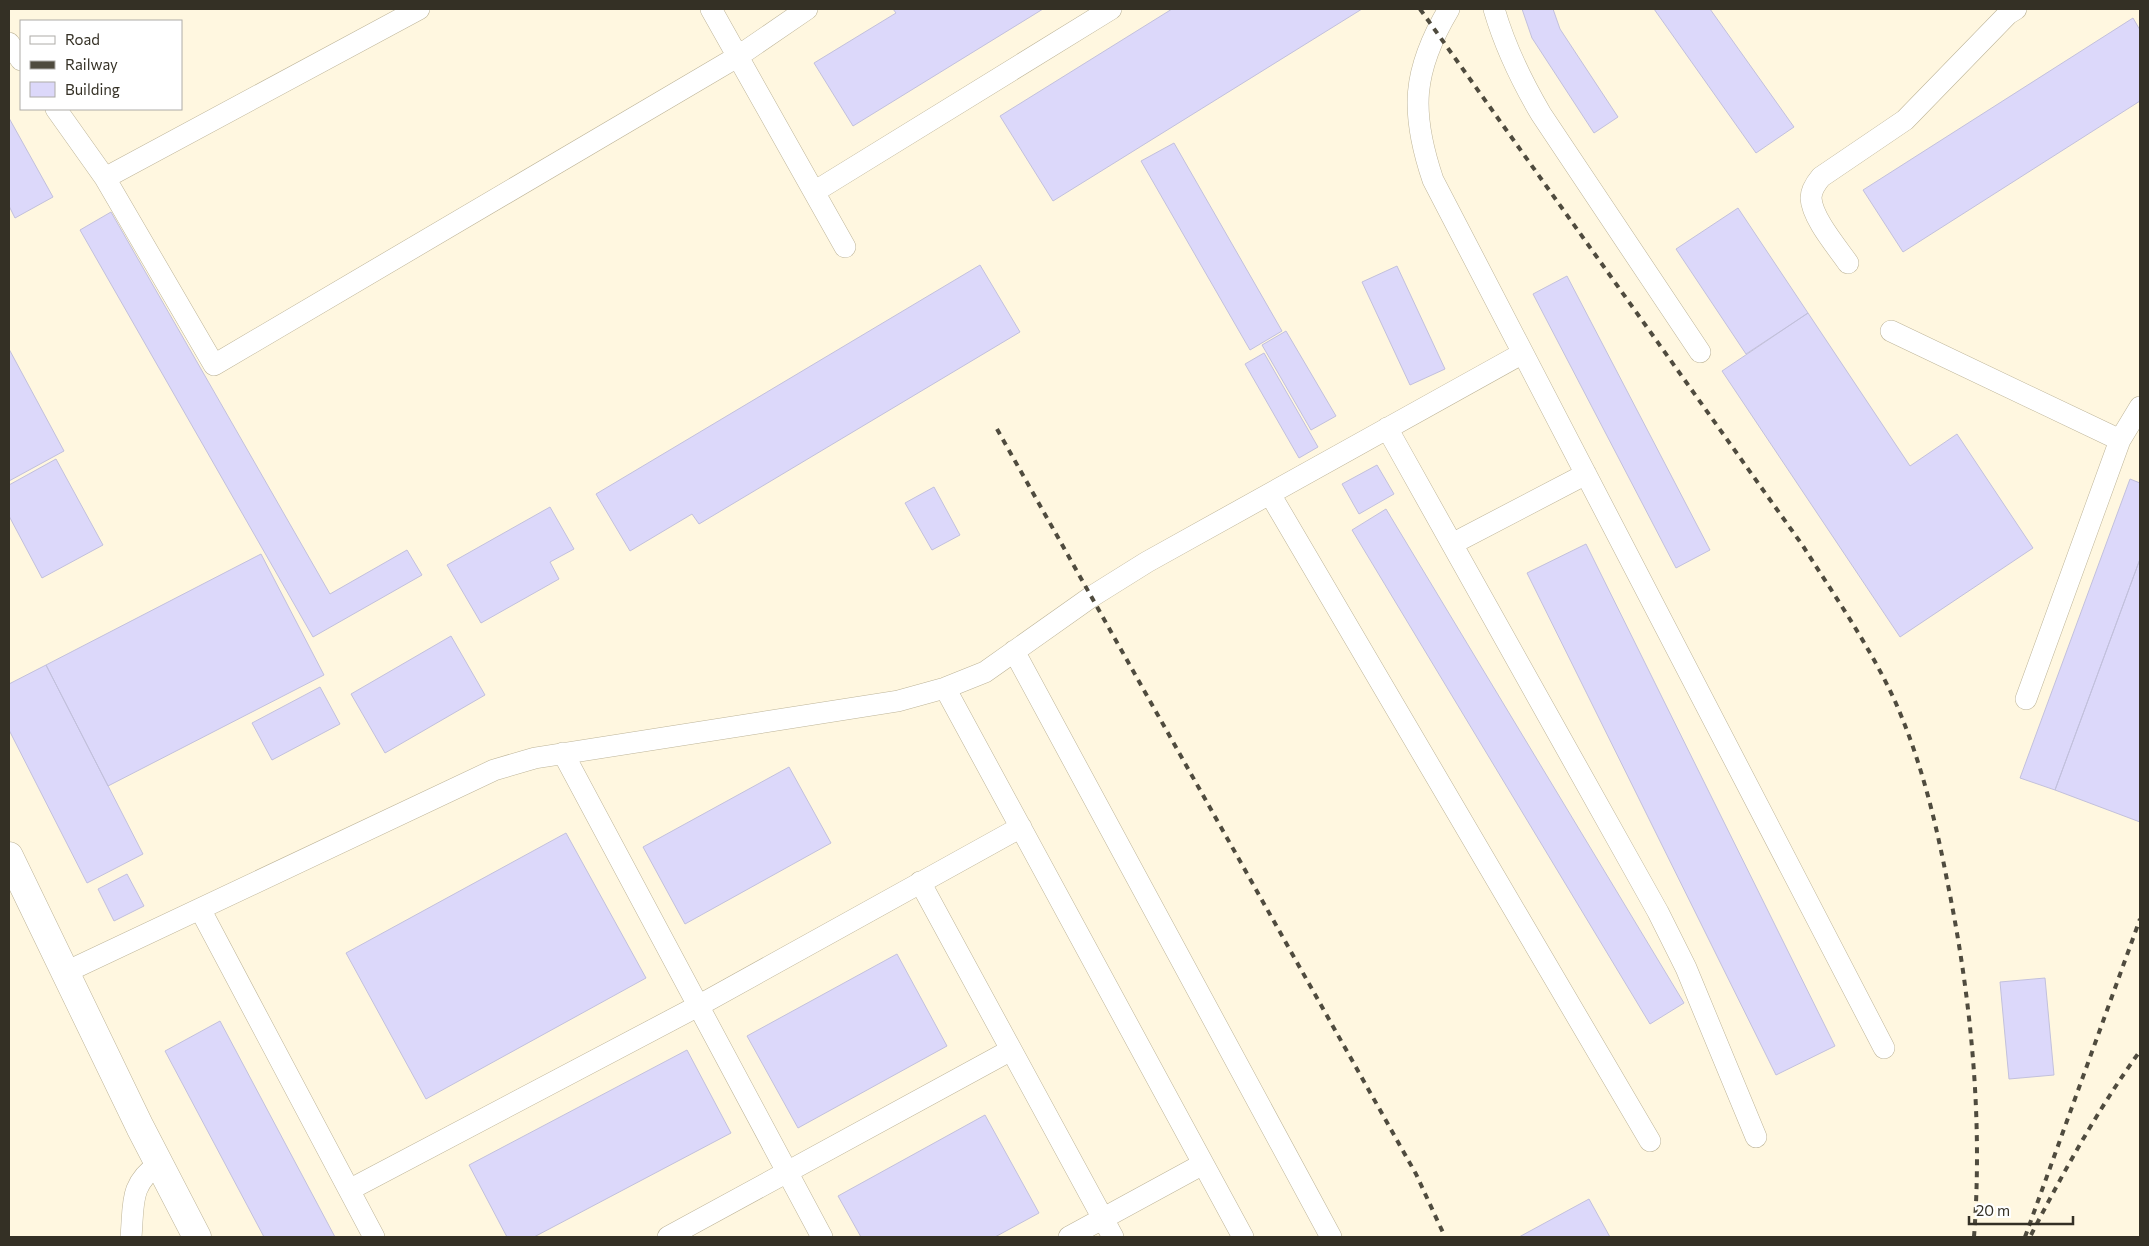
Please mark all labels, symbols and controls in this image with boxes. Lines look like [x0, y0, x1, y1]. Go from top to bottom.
legend [20, 20, 182, 110]
text: Road [65, 30, 100, 48]
text: Railway [65, 55, 118, 73]
text: Building [65, 80, 120, 98]
scale bar [1969, 1194, 2073, 1226]
text: 20 m [1976, 1201, 2010, 1219]

